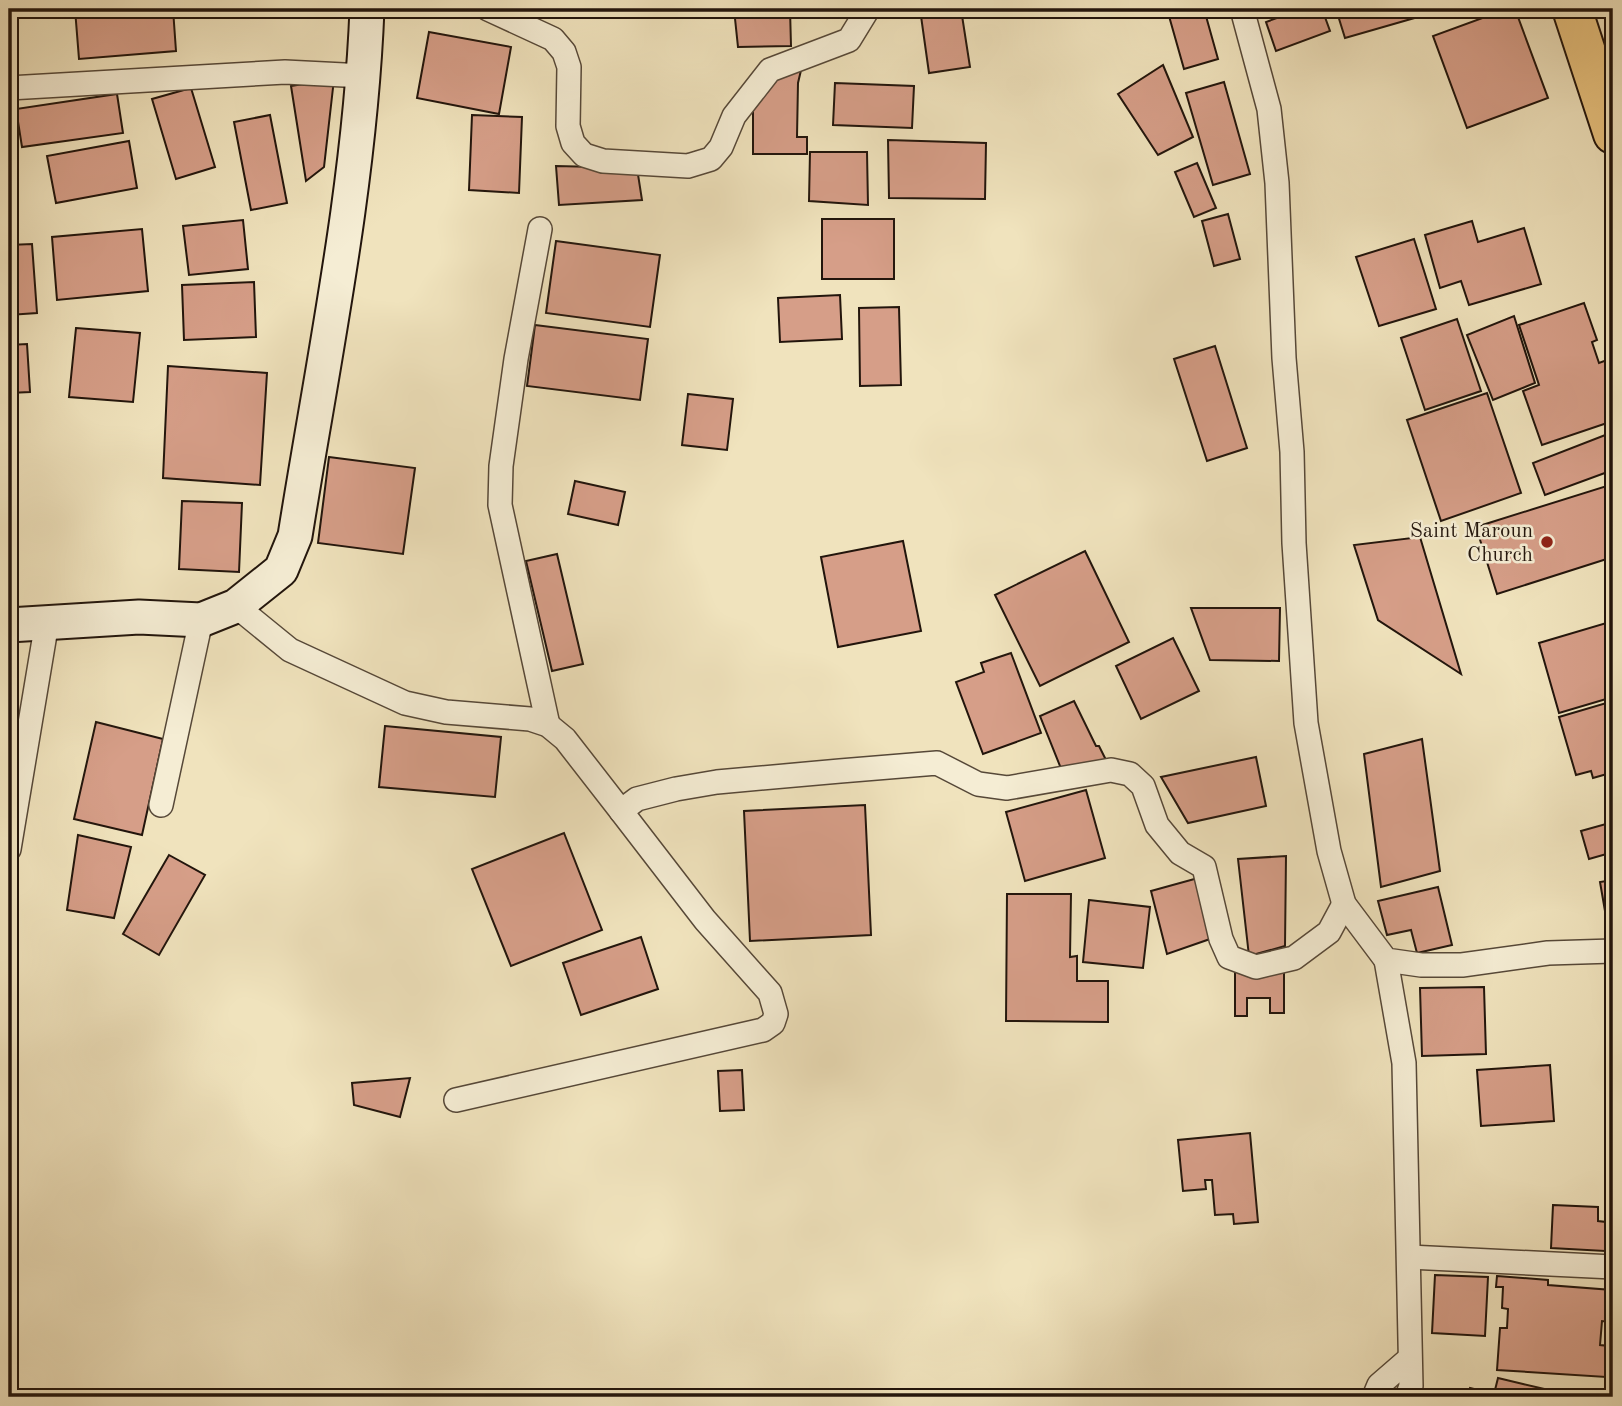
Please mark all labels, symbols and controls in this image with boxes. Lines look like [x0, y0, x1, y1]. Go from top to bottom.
place label: Saint Maroun Church [1410, 521, 1533, 566]
marker: Saint Maroun Church [1539, 534, 1555, 550]

